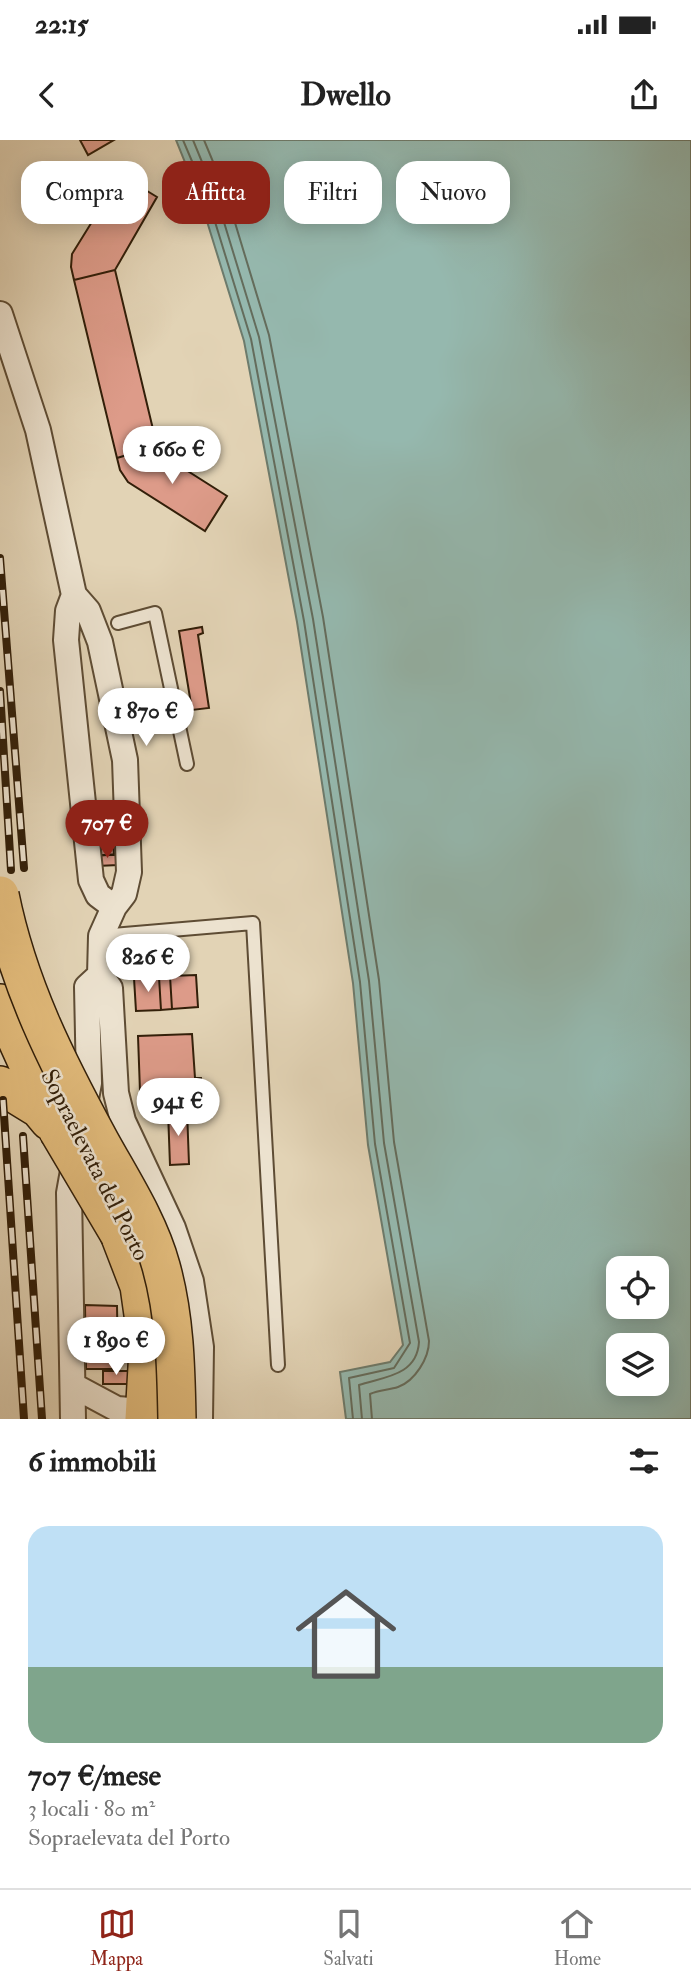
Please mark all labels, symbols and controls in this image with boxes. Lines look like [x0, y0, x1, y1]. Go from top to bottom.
text: 22:15 [35, 9, 88, 41]
text: Dwello [300, 75, 391, 115]
icon: back [28, 76, 66, 114]
icon: share [625, 76, 663, 114]
chip: Compra [21, 161, 148, 224]
chip: Affitta [162, 161, 270, 224]
chip: Filtri [284, 161, 382, 224]
chip: Nuovo [396, 161, 510, 224]
pin: 1 660 € [107, 426, 237, 486]
text: 1 660 € [139, 434, 205, 463]
pin: 1 870 € [81, 688, 211, 748]
text: 1 870 € [114, 696, 178, 725]
pin: 707 € [58, 800, 156, 860]
text: 707 € [81, 808, 133, 837]
pin: 826 € [99, 934, 197, 994]
text: 826 € [122, 942, 174, 971]
street label: Sopraelevata del Porto [33, 1064, 157, 1266]
pin: 941 € [129, 1079, 227, 1138]
text: 941 € [153, 1086, 203, 1115]
map controls [606, 1256, 669, 1396]
button: locate [606, 1256, 669, 1319]
pin: 1 890 € [51, 1318, 181, 1377]
text: 1 890 € [83, 1325, 149, 1354]
button: layers [606, 1333, 669, 1396]
icon: filters [625, 1442, 663, 1480]
text: 6 immobili [28, 1443, 157, 1480]
icon: home [283, 1571, 409, 1697]
text: 707 €/mese [28, 1757, 161, 1794]
text: 3 locali · 80 m² [28, 1794, 155, 1823]
text: Sopraelevata del Porto [28, 1823, 230, 1852]
tab: Mappa [90, 1905, 143, 1971]
tab: Salvati [323, 1905, 374, 1971]
tab: Home [554, 1905, 601, 1971]

